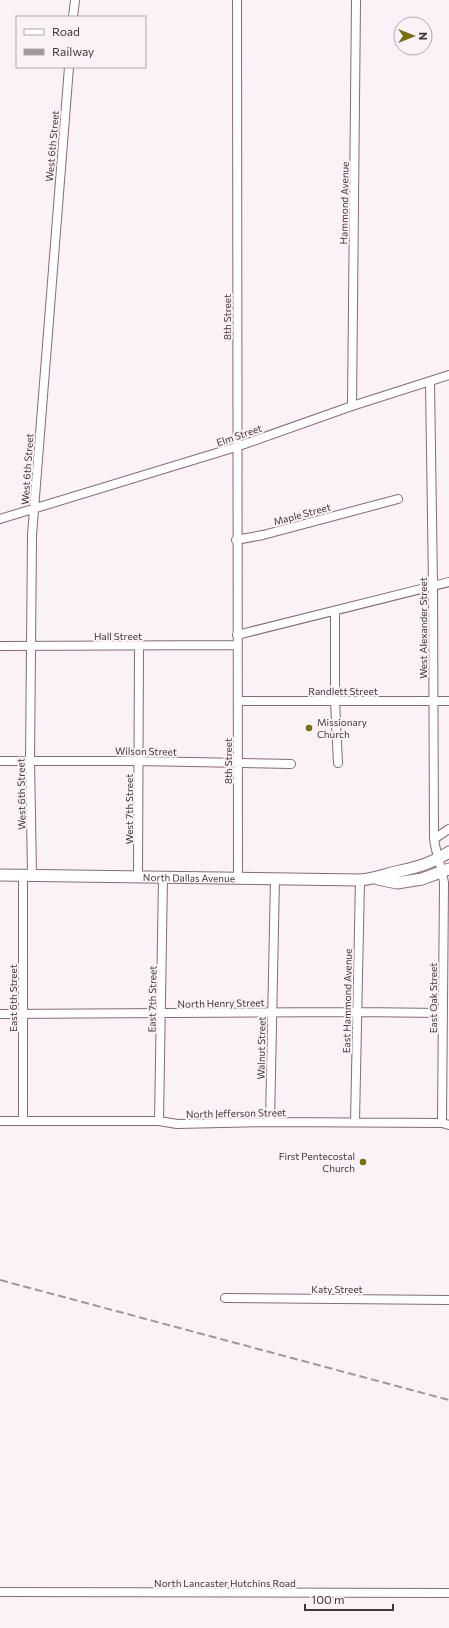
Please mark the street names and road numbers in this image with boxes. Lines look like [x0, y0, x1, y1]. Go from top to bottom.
street label: West 6th Street [43, 110, 61, 182]
street label: Hammond Avenue [337, 161, 351, 245]
street label: 8th Street [221, 294, 233, 340]
street label: Elm Street [215, 422, 263, 448]
street label: West 6th Street [19, 433, 35, 505]
street label: Maple Street [272, 501, 332, 527]
street label: West Alexander Street [417, 577, 429, 679]
street label: Hall Street [94, 630, 142, 642]
street label: Randlett Street [308, 685, 378, 697]
street label: 8th Street [222, 738, 234, 784]
street label: Wilson Street [115, 744, 177, 758]
street label: West 6th Street [14, 758, 28, 830]
street label: West 7th Street [123, 774, 135, 844]
street label: North Dallas Avenue [143, 871, 235, 884]
street label: East Hammond Avenue [340, 949, 354, 1053]
street label: East Oak Street [427, 963, 439, 1033]
street label: East 6th Street [7, 964, 19, 1032]
street label: East 7th Street [145, 965, 159, 1033]
street label: North Henry Street [177, 996, 265, 1010]
street label: Walnut Street [254, 1016, 268, 1080]
street label: North Jefferson Street [186, 1106, 286, 1120]
street label: Katy Street [311, 1283, 363, 1295]
street label: North Lancaster Hutchins Road [154, 1577, 296, 1589]

